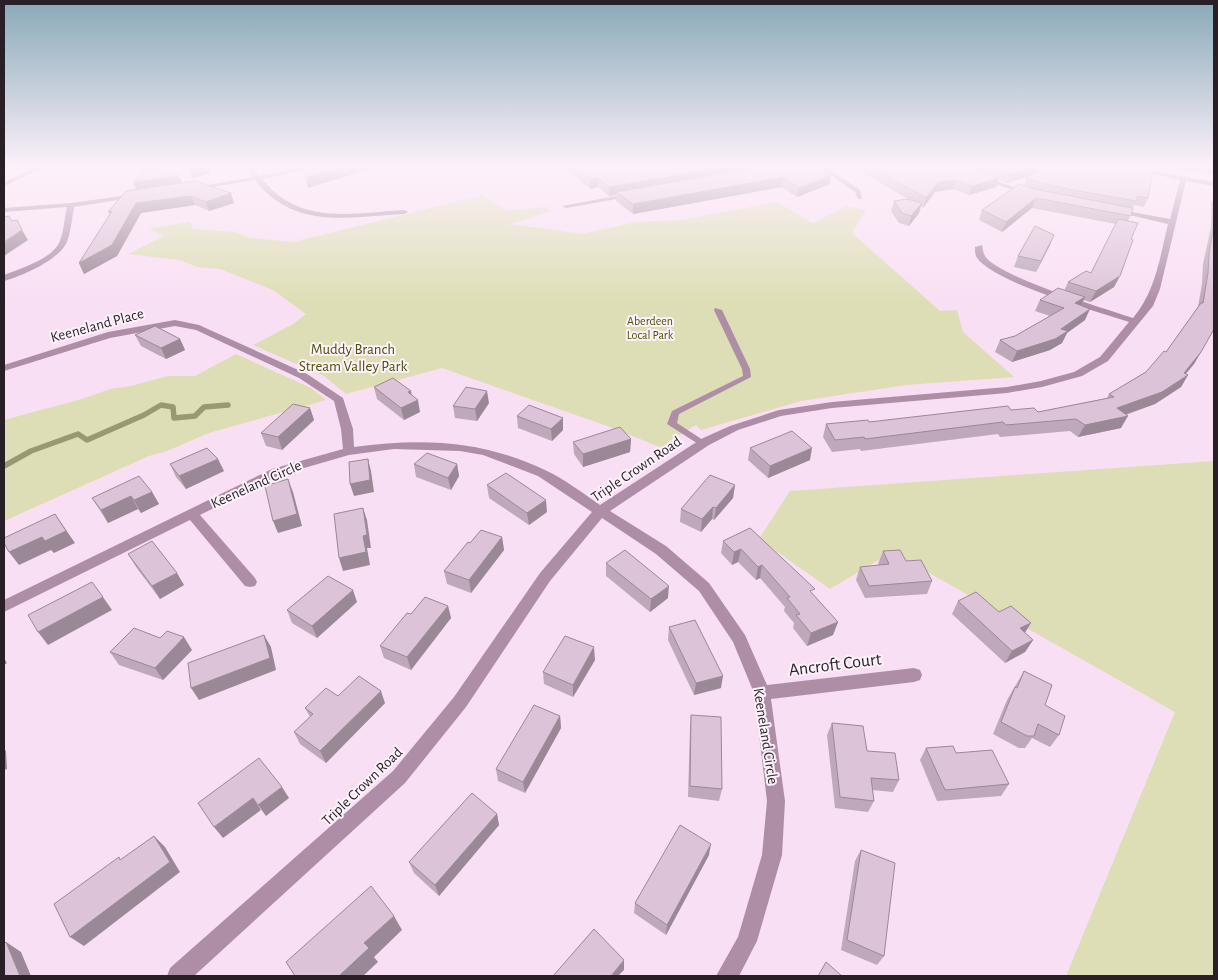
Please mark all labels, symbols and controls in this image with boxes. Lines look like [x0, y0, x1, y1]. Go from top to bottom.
street label: Keeneland Place [49, 306, 145, 345]
park label: Aberdeen Local Park [627, 315, 674, 341]
park label: Muddy Branch Stream Valley Park [299, 342, 407, 374]
street label: Triple Crown Road [588, 434, 684, 505]
street label: Keeneland Circle [209, 458, 304, 511]
street label: Ancroft Court [788, 650, 883, 680]
street label: Keeneland Circle [750, 687, 781, 785]
street label: Triple Crown Road [319, 744, 406, 828]

